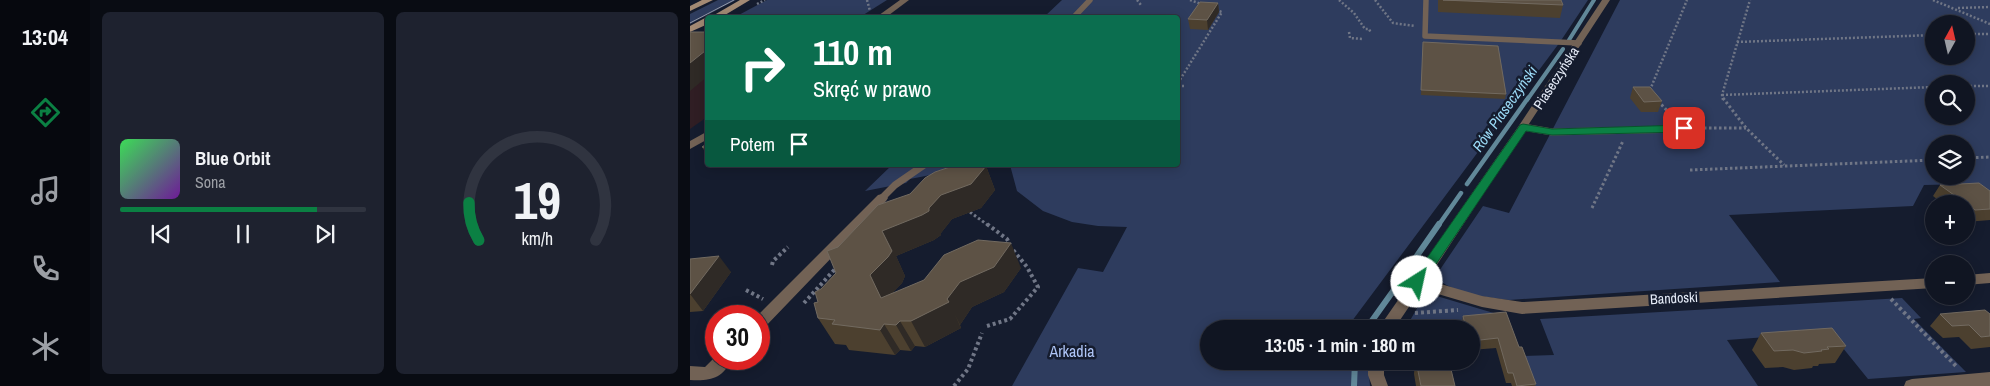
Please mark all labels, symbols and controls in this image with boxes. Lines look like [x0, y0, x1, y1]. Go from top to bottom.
north arrow [1925, 15, 1975, 65]
map controls [1925, 15, 1975, 305]
text: 13:04 [22, 22, 68, 52]
text: 110 m [813, 29, 893, 76]
icon: right [730, 35, 795, 100]
street label: Piaseczyńska [1529, 43, 1583, 113]
water label: Rów Piaseczyński [1467, 61, 1542, 156]
text: Skręć w prawo [813, 74, 931, 104]
button: search [1925, 75, 1975, 125]
icon: directions [28, 95, 63, 130]
pin [1663, 107, 1705, 149]
icon: arrive [1670, 114, 1698, 142]
icon: arrive [785, 130, 813, 158]
text: Potem [730, 131, 775, 157]
button: layers [1925, 135, 1975, 185]
text: Blue Orbit [195, 145, 270, 171]
text: 19 [513, 165, 561, 235]
text: Sona [195, 171, 226, 193]
icon: music [28, 173, 63, 208]
button: + [1925, 195, 1975, 245]
icon: previous [147, 220, 175, 248]
icon: pause [229, 220, 257, 248]
icon: next [311, 220, 339, 248]
text: km/h [521, 227, 553, 251]
icon: phone [28, 251, 63, 286]
position arrow [1390, 255, 1442, 307]
button: − [1925, 255, 1975, 305]
street label: Bandoski [1650, 288, 1698, 308]
speed limit sign: 30 [705, 305, 770, 370]
icon: climate [28, 329, 63, 364]
text: 13:05 · 1 min · 180 m [1265, 332, 1415, 358]
park label: Arkadia [1048, 340, 1095, 362]

